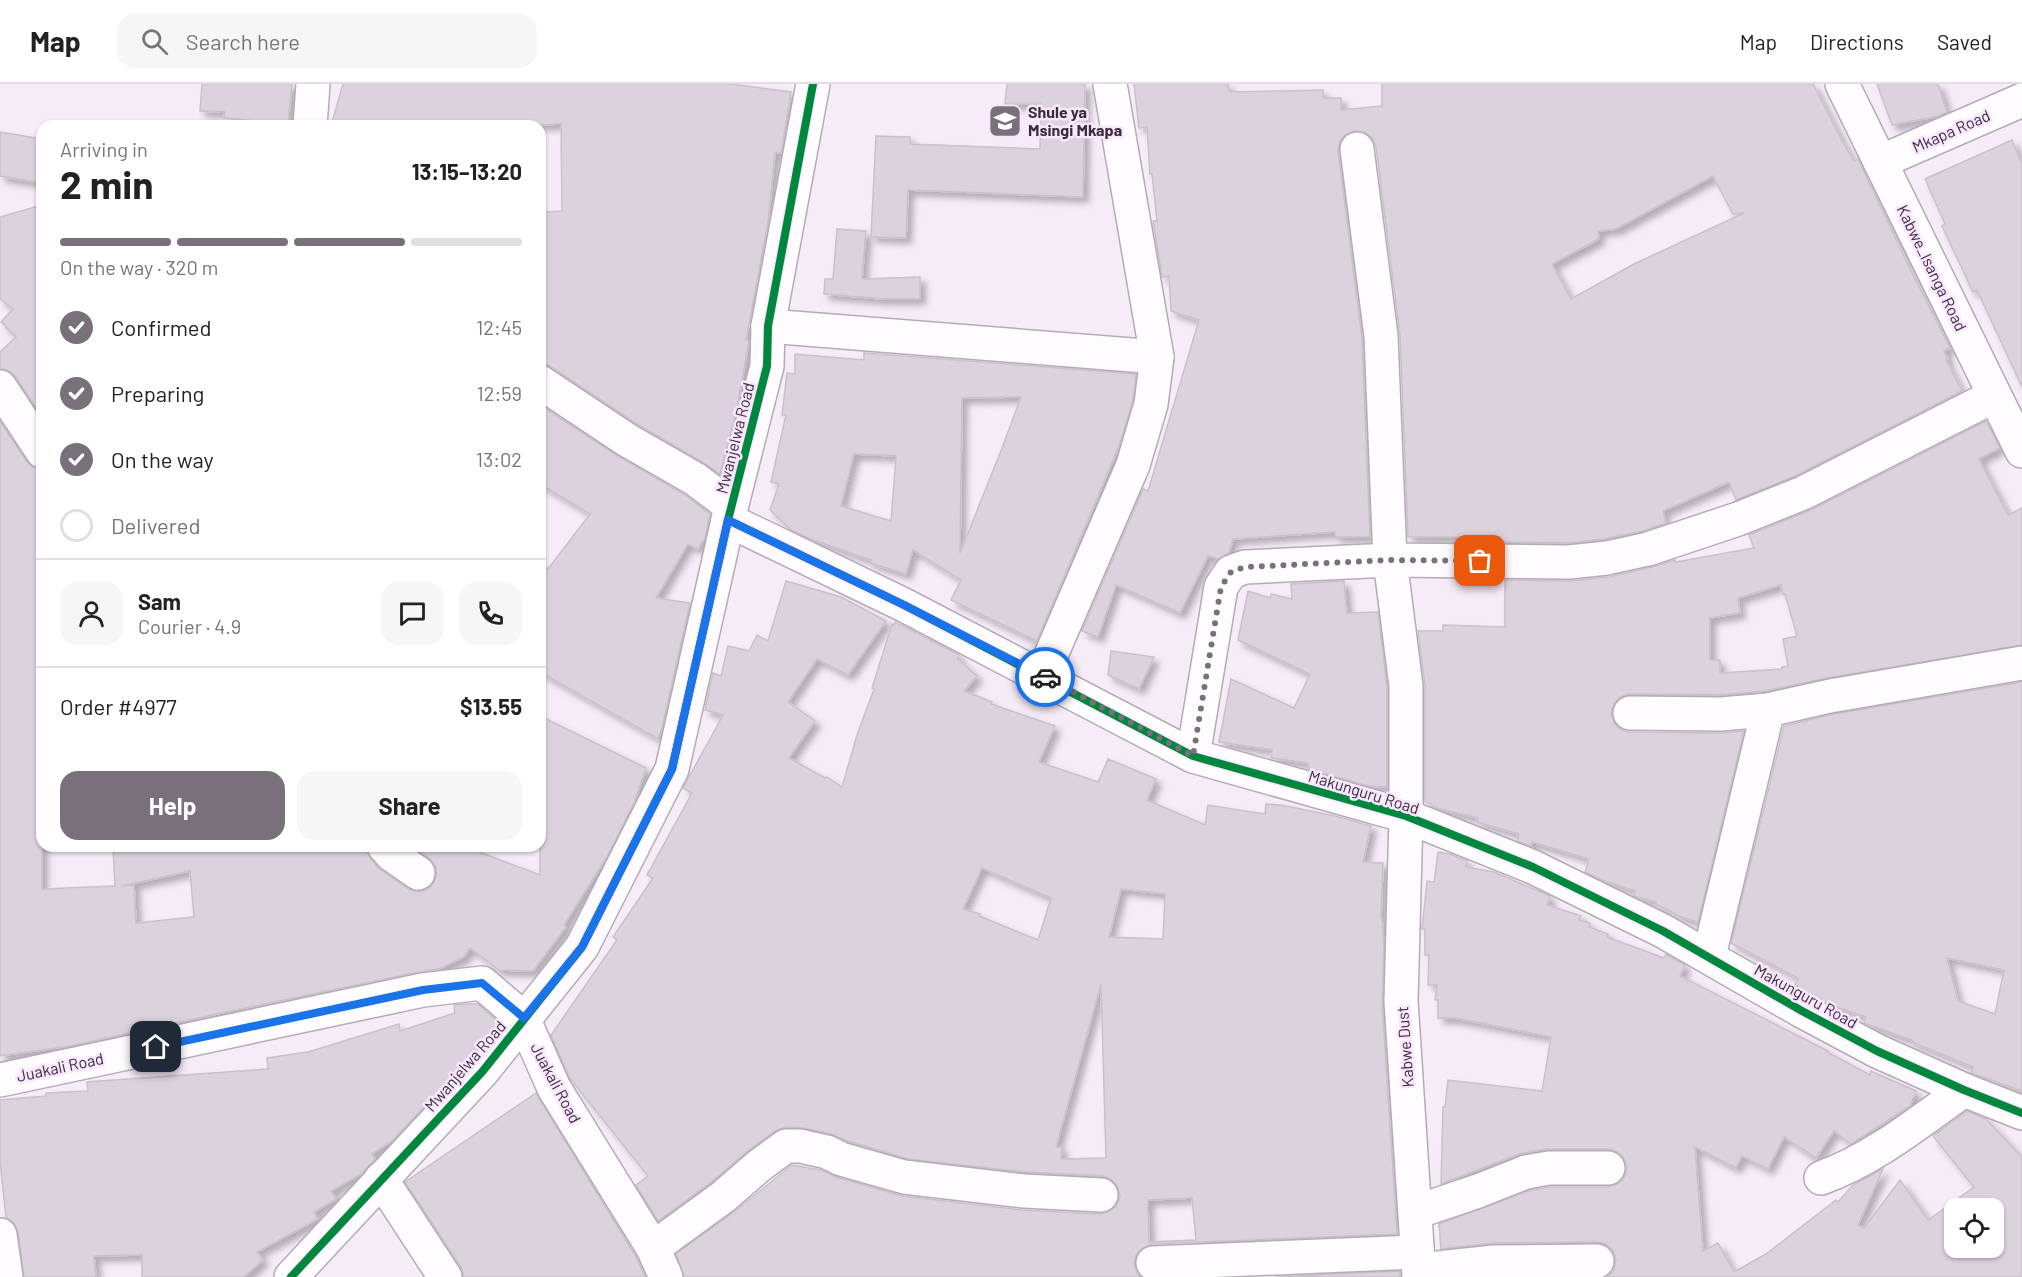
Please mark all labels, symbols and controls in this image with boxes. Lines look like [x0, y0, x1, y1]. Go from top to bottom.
search box [117, 14, 537, 68]
text: Map [30, 24, 81, 58]
icon: search [138, 25, 171, 58]
text: Search here [186, 28, 300, 54]
text: Map [1740, 29, 1777, 54]
text: Directions [1810, 29, 1904, 54]
text: Saved [1937, 29, 1992, 54]
place label: Shule ya Msingi Mkapa [1028, 102, 1122, 139]
school or university icon: Shule ya Msingi Mkapa [987, 103, 1023, 139]
street label: Mkapa Road [1909, 105, 1993, 156]
text: Arriving in [60, 137, 148, 161]
text: 13:15–13:20 [412, 158, 522, 184]
text: 2 min [60, 160, 153, 207]
street label: Kabwe_Isanga Road [1894, 202, 1971, 334]
text: On the way · 320 m [60, 255, 218, 279]
icon: check [60, 311, 93, 344]
text: Confirmed [111, 314, 211, 340]
text: 12:45 [476, 315, 522, 339]
icon: check [60, 377, 93, 410]
text: Preparing [111, 380, 204, 406]
street label: Mwanjelwa Road [712, 380, 758, 495]
text: 12:59 [477, 381, 522, 405]
icon: check [60, 443, 93, 476]
text: On the way [111, 446, 214, 472]
text: 13:02 [476, 447, 522, 471]
text: Delivered [111, 512, 200, 538]
pin [1454, 535, 1505, 586]
icon: bag [1463, 544, 1496, 577]
button: person [60, 582, 123, 645]
button: chat [381, 582, 444, 645]
button: phone [459, 582, 522, 645]
text: Sam [138, 588, 181, 614]
text: Courier · 4.9 [138, 614, 241, 638]
courier [1015, 647, 1075, 707]
icon: car [1029, 661, 1062, 694]
text: Order #4977 [60, 693, 177, 719]
text: $13.55 [460, 693, 522, 719]
street label: Makunguru Road [1306, 766, 1422, 817]
button: Help [60, 771, 285, 840]
button: Share [297, 771, 522, 840]
street label: Makunguru Road [1751, 959, 1861, 1032]
street label: Kabwe Dust [1392, 1006, 1417, 1088]
street label: Mwanjelwa Road [420, 1016, 509, 1115]
pin [130, 1021, 181, 1072]
icon: home [139, 1030, 172, 1063]
street label: Juakali Road [527, 1039, 586, 1126]
street label: Juakali Road [15, 1048, 105, 1085]
map controls [1944, 1198, 2004, 1258]
button: locate [1944, 1198, 2004, 1258]

